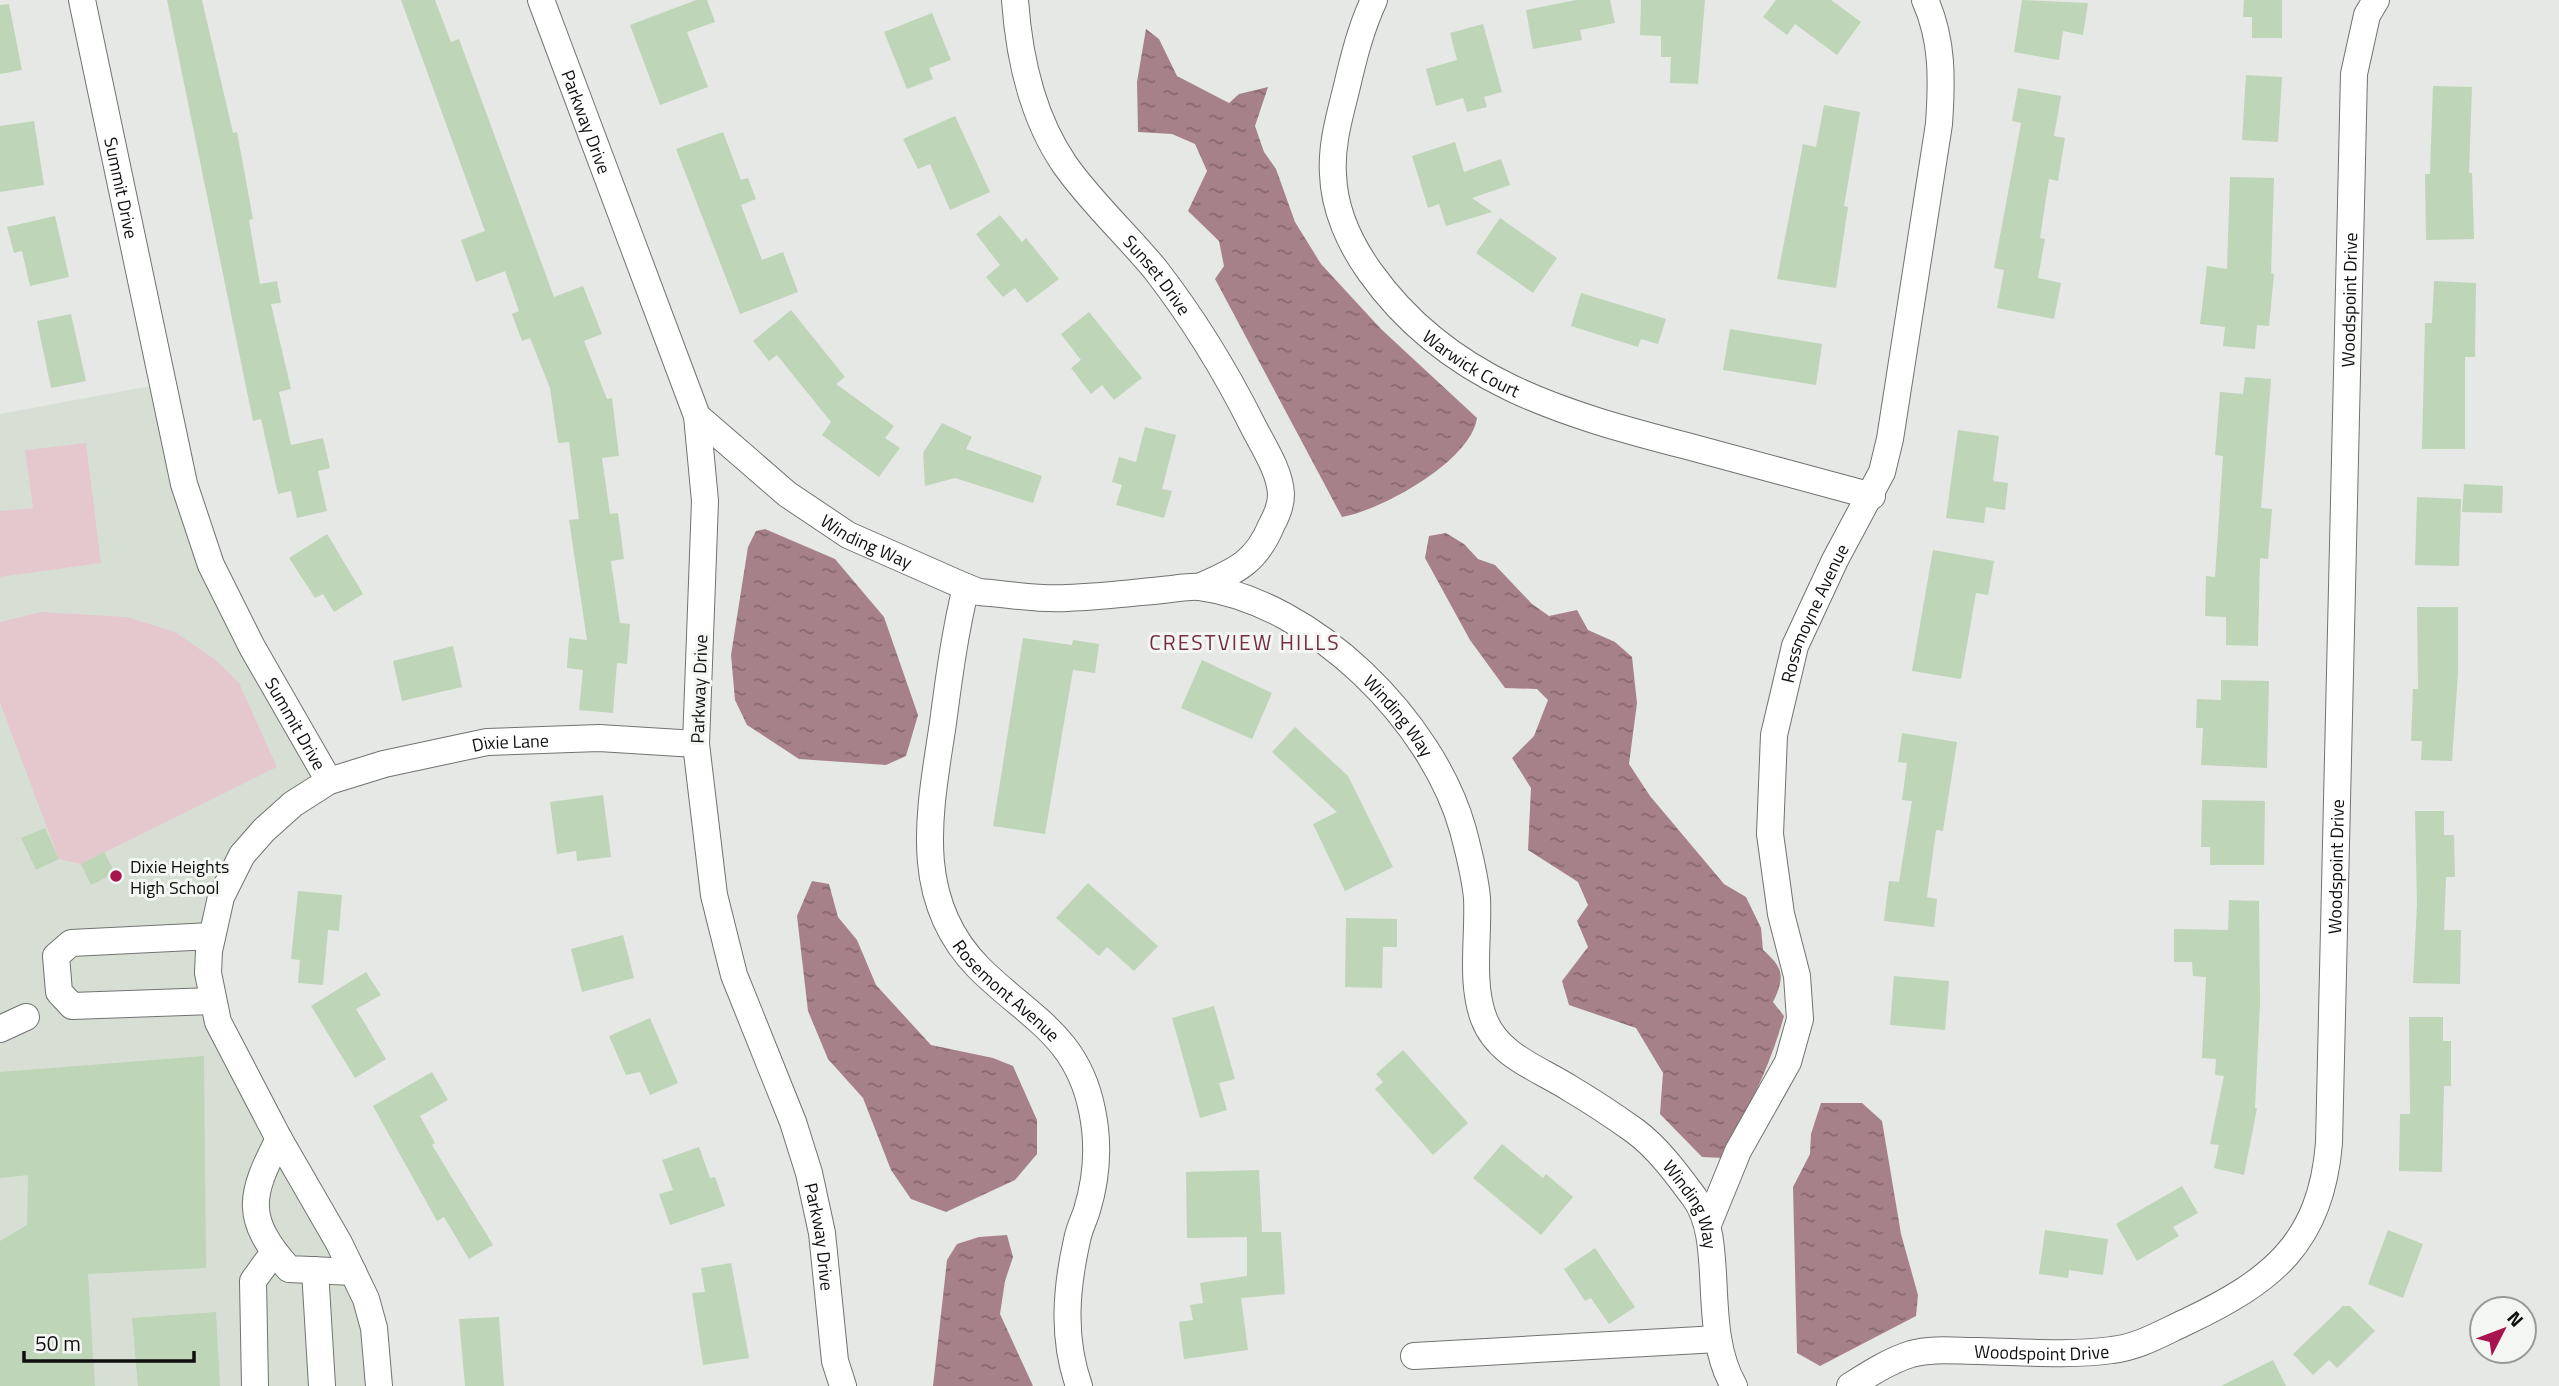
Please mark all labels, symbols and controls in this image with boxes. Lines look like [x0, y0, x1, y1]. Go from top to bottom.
street label: Parkway Drive [555, 66, 618, 178]
street label: Summit Drive [98, 135, 145, 241]
street label: Sunset Drive [1117, 228, 1198, 320]
street label: Woodspoint Drive [2334, 232, 2364, 368]
street label: Warwick Court [1417, 323, 1525, 404]
street label: Winding Way [815, 507, 917, 575]
street label: Rossmoyne Avenue [1773, 539, 1855, 686]
district label: CRESTVIEW HILLS [1149, 626, 1341, 658]
street label: Parkway Drive [684, 634, 714, 744]
street label: Winding Way [1357, 668, 1441, 762]
street label: Summit Drive [259, 672, 333, 775]
street label: Dixie Lane [469, 726, 549, 758]
street label: Woodspoint Drive [2320, 799, 2351, 934]
place label: Dixie Heights High School [130, 853, 229, 901]
marker: Dixie Heights High School [108, 868, 124, 884]
street label: Rosemont Avenue [946, 934, 1067, 1047]
street label: Winding Way [1657, 1154, 1725, 1251]
street label: Parkway Drive [798, 1180, 841, 1292]
north arrow [2468, 1295, 2538, 1365]
text: N [2501, 1304, 2531, 1333]
scale bar [24, 1320, 194, 1364]
text: 50 m [35, 1327, 81, 1359]
street label: Woodspoint Drive [1974, 1337, 2110, 1367]

